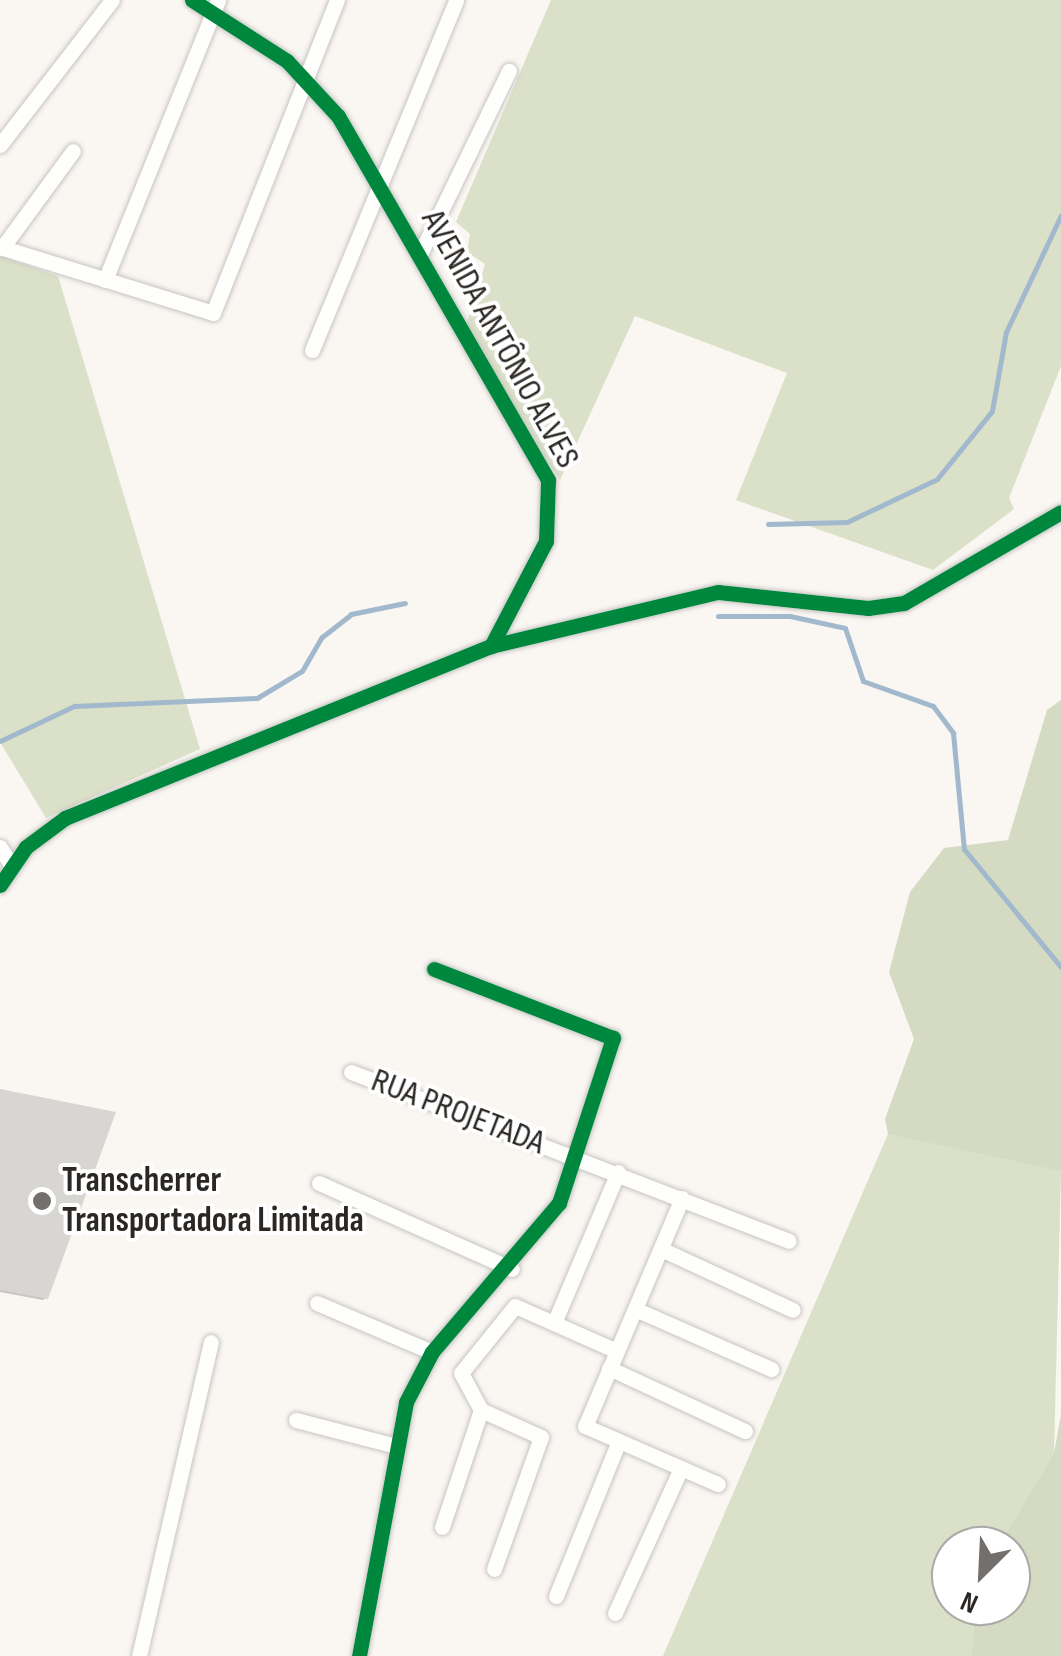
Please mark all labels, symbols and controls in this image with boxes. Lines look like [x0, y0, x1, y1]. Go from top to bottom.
street label: AVENIDA ANTÔNIO ALVES [412, 202, 588, 476]
street label: RUA PROJETADA [365, 1060, 551, 1164]
place label: Transcherrer Transportadora Limitada [62, 1160, 364, 1242]
marker: Transcherrer Transportadora Limitada [31, 1190, 53, 1212]
north arrow [931, 1526, 1031, 1626]
text: N [956, 1584, 983, 1620]

